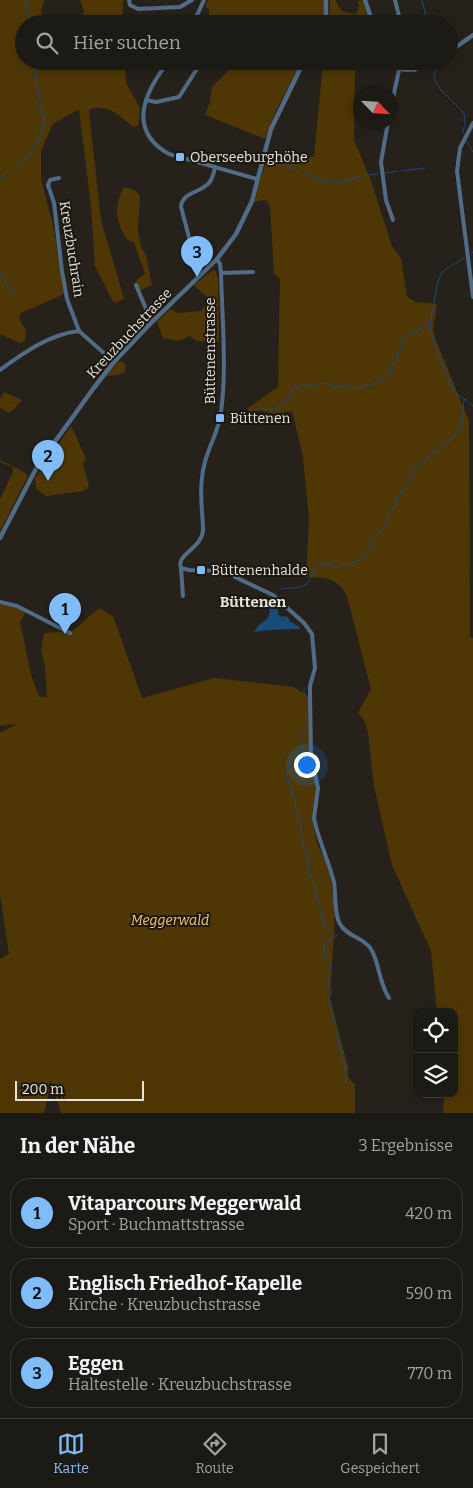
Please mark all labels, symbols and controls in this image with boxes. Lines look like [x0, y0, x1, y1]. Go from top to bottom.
search box [15, 15, 458, 70]
icon: search [33, 29, 61, 57]
text: Hier suchen [73, 31, 181, 54]
north arrow [353, 85, 398, 130]
place label: Oberseeburghöhe [190, 149, 308, 166]
marker: Oberseeburghöhe [174, 151, 186, 163]
street label: Kreuzbuchrain [56, 200, 88, 299]
pin: 3 [181, 236, 213, 277]
street label: Kreuzbuchstrasse [83, 285, 176, 382]
street label: Büttenenstrasse [202, 298, 219, 404]
place label: Büttenen [230, 410, 291, 427]
marker: Büttenen [214, 412, 226, 424]
pin: 2 [32, 440, 64, 481]
place label: Büttenenhalde [211, 562, 308, 579]
marker: Büttenenhalde [195, 564, 207, 576]
pin: 1 [49, 593, 81, 634]
district label: Büttenen [220, 593, 287, 611]
your location [294, 752, 320, 778]
park label: Meggerwald [131, 912, 209, 929]
map controls [413, 1008, 458, 1098]
button: locate [413, 1008, 458, 1053]
button: layers [413, 1053, 458, 1098]
scale bar [15, 1078, 144, 1101]
text: 200 m [22, 1081, 64, 1098]
text: In der Nähe [20, 1133, 135, 1159]
text: 3 Ergebnisse [358, 1136, 453, 1155]
text: Vitaparcours Meggerwald [68, 1192, 301, 1215]
text: 1 [34, 1204, 40, 1223]
text: 420 m [405, 1204, 452, 1223]
text: Sport · Buchmattstrasse [68, 1215, 245, 1234]
text: Englisch Friedhof-Kapelle [68, 1272, 302, 1295]
text: 2 [32, 1284, 42, 1303]
text: 590 m [406, 1284, 452, 1303]
text: Kirche · Kreuzbuchstrasse [68, 1295, 261, 1314]
text: Eggen [68, 1352, 124, 1375]
text: 3 [32, 1364, 42, 1383]
text: 770 m [407, 1364, 452, 1383]
text: Haltestelle · Kreuzbuchstrasse [68, 1375, 292, 1394]
tab: Karte [53, 1430, 89, 1477]
tab: Route [196, 1430, 234, 1477]
tab: Gespeichert [340, 1430, 420, 1477]

